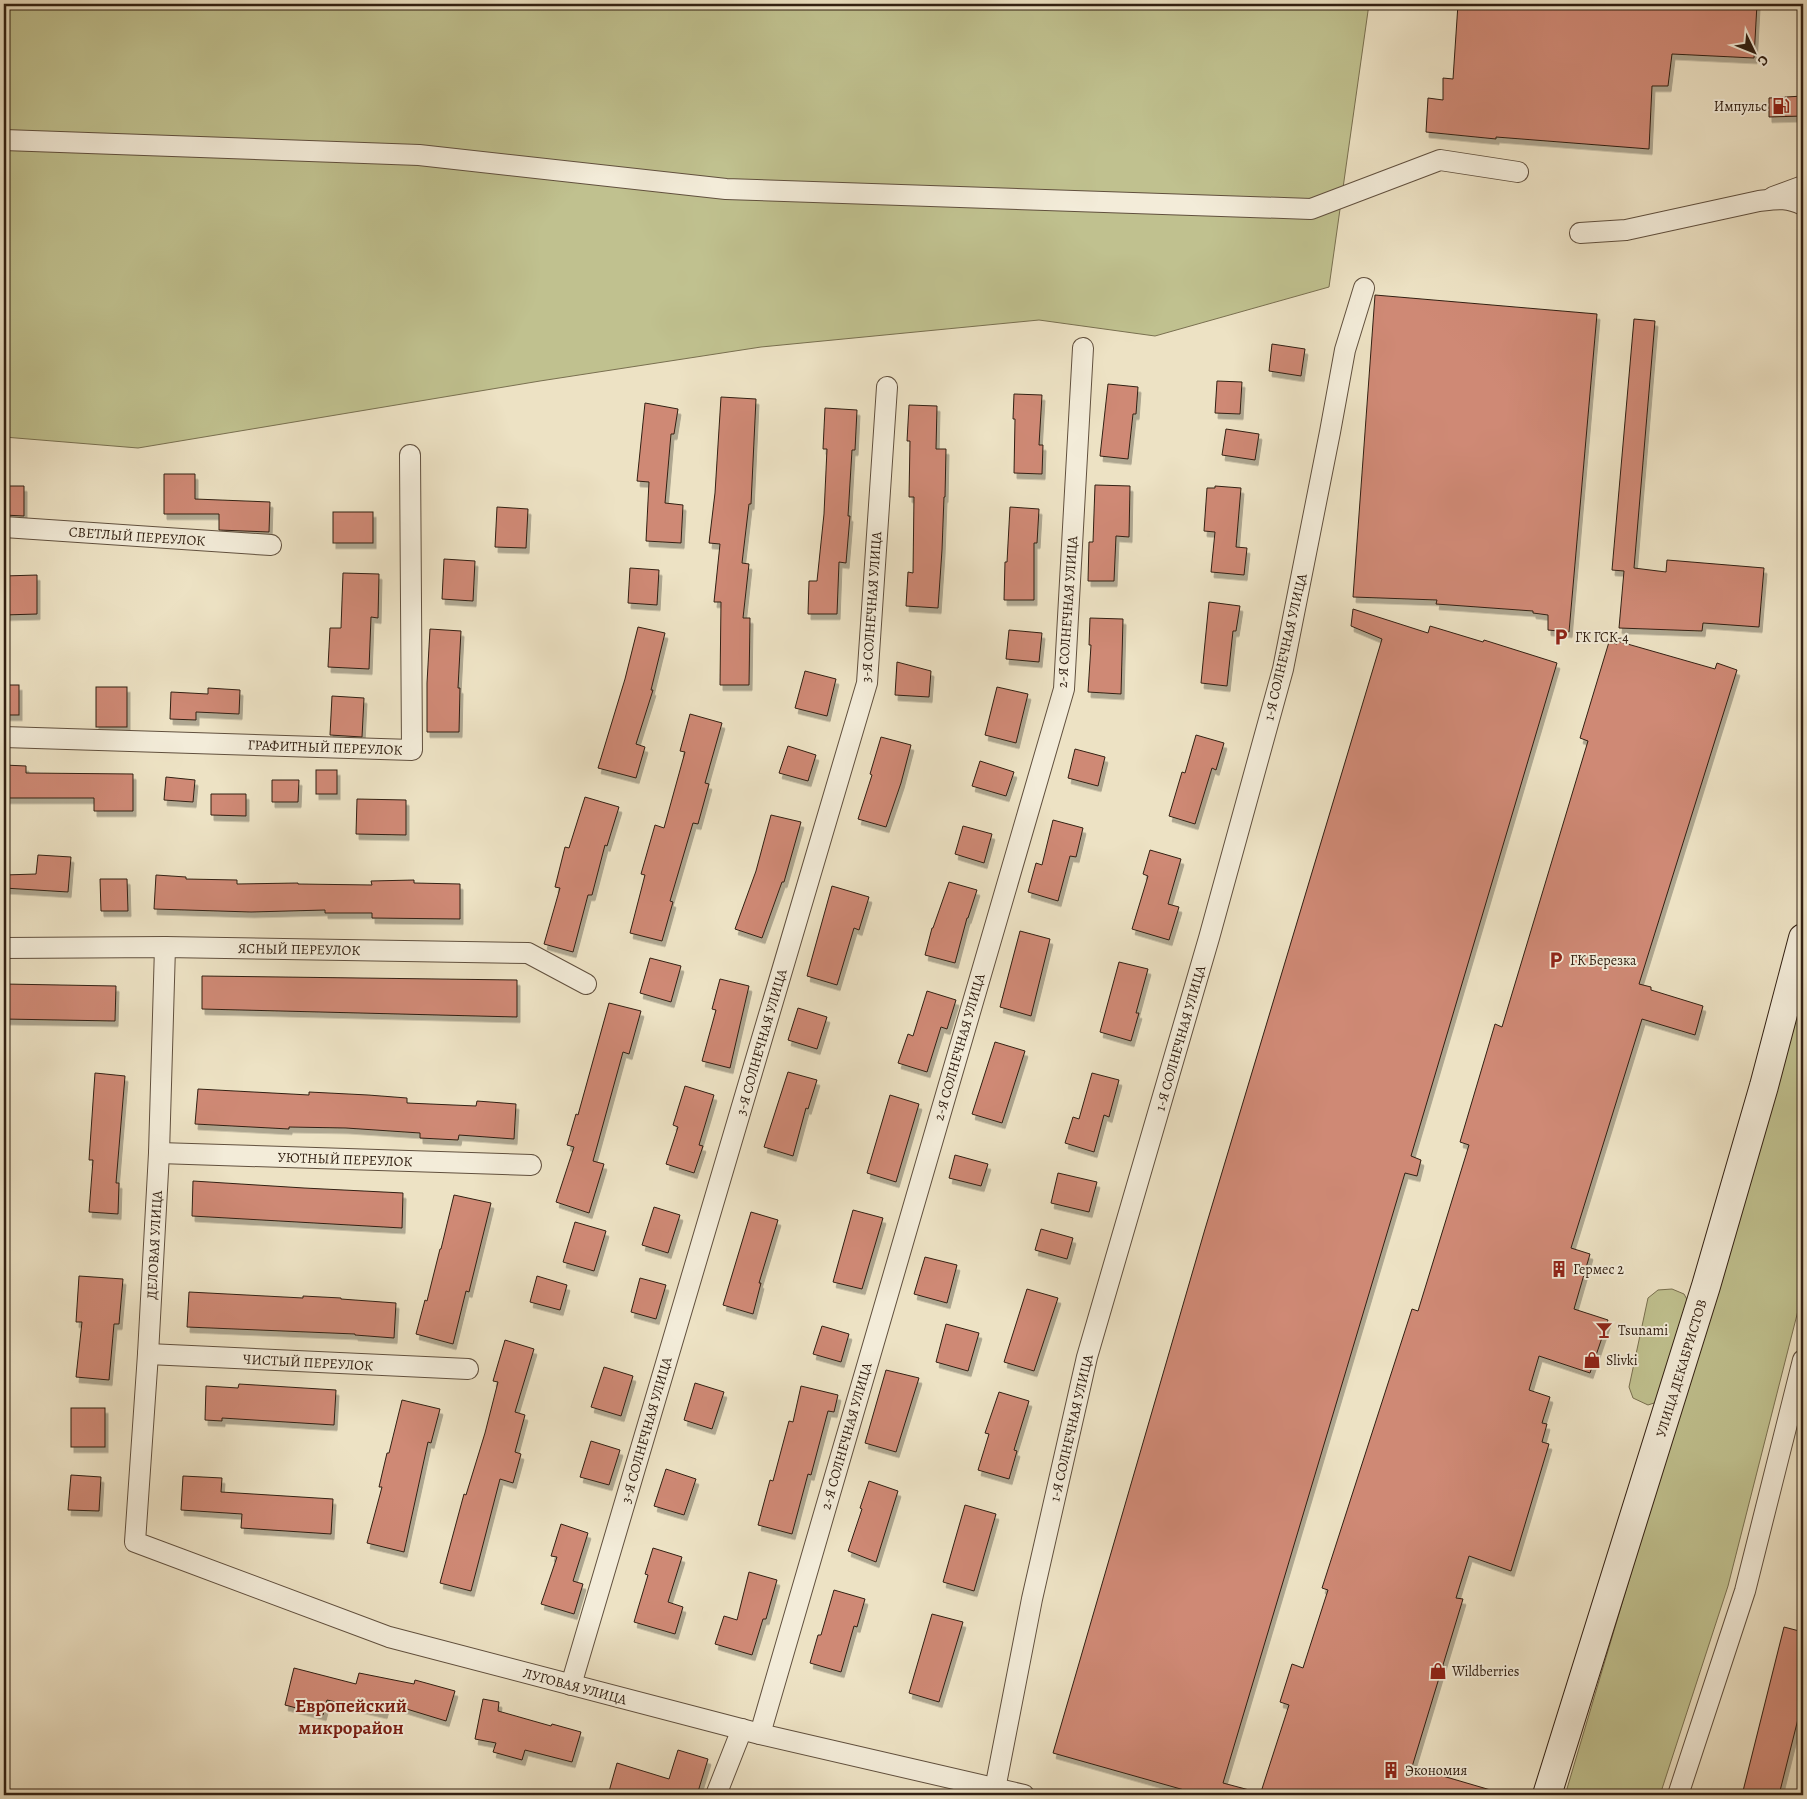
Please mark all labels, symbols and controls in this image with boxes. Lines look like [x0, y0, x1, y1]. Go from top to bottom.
north arrow [1730, 28, 1780, 78]
text: С [1753, 51, 1773, 70]
fuel station icon: Импульс [1771, 96, 1791, 116]
place label: Импульс [1714, 97, 1767, 116]
street label: СВЕТЛЫЙ ПЕРЕУЛОК [68, 522, 206, 551]
street label: 3-Я СОЛНЕЧНАЯ УЛИЦА [857, 530, 886, 683]
street label: 2-Я СОЛНЕЧНАЯ УЛИЦА [1053, 535, 1082, 689]
street label: 1-Я СОЛНЕЧНАЯ УЛИЦА [1259, 571, 1312, 723]
parking icon: ГК ГСК-4 [1551, 627, 1571, 647]
place label: ГК ГСК-4 [1575, 628, 1629, 647]
street label: ГРАФИТНЫЙ ПЕРЕУЛОК [247, 735, 403, 760]
street label: ЯСНЫЙ ПЕРЕУЛОК [238, 939, 360, 960]
parking icon: ГК Березка [1546, 950, 1566, 970]
place label: ГК Березка [1570, 951, 1637, 970]
street label: 1-Я СОЛНЕЧНАЯ УЛИЦА [1151, 962, 1211, 1113]
street label: 3-Я СОЛНЕЧНАЯ УЛИЦА [731, 966, 792, 1118]
street label: 2-Я СОЛНЕЧНАЯ УЛИЦА [929, 971, 990, 1123]
street label: УЮТНЫЙ ПЕРЕУЛОК [277, 1148, 413, 1171]
street label: ДЕЛОВАЯ УЛИЦА [142, 1189, 167, 1300]
building icon: Гермес 2 [1549, 1259, 1569, 1279]
place label: Гермес 2 [1573, 1260, 1624, 1279]
street label: УЛИЦА ДЕКАБРИСТОВ [1651, 1297, 1711, 1439]
bar icon: Tsunami [1594, 1320, 1614, 1340]
place label: Tsunami [1618, 1321, 1668, 1340]
street label: ЧИСТЫЙ ПЕРЕУЛОК [243, 1350, 373, 1375]
shop icon: Slivki [1582, 1350, 1602, 1370]
place label: Slivki [1606, 1351, 1638, 1370]
street label: 1-Я СОЛНЕЧНАЯ УЛИЦА [1045, 1352, 1098, 1504]
street label: 3-Я СОЛНЕЧНАЯ УЛИЦА [616, 1354, 677, 1506]
street label: 2-Я СОЛНЕЧНАЯ УЛИЦА [816, 1360, 877, 1512]
shop icon: Wildberries [1428, 1661, 1448, 1681]
place label: Wildberries [1451, 1662, 1519, 1681]
street label: ЛУГОВАЯ УЛИЦА [521, 1664, 630, 1710]
district label: Европейский микрорайон [295, 1693, 407, 1741]
building icon: Экономия [1381, 1760, 1401, 1780]
place label: Экономия [1405, 1761, 1468, 1780]

